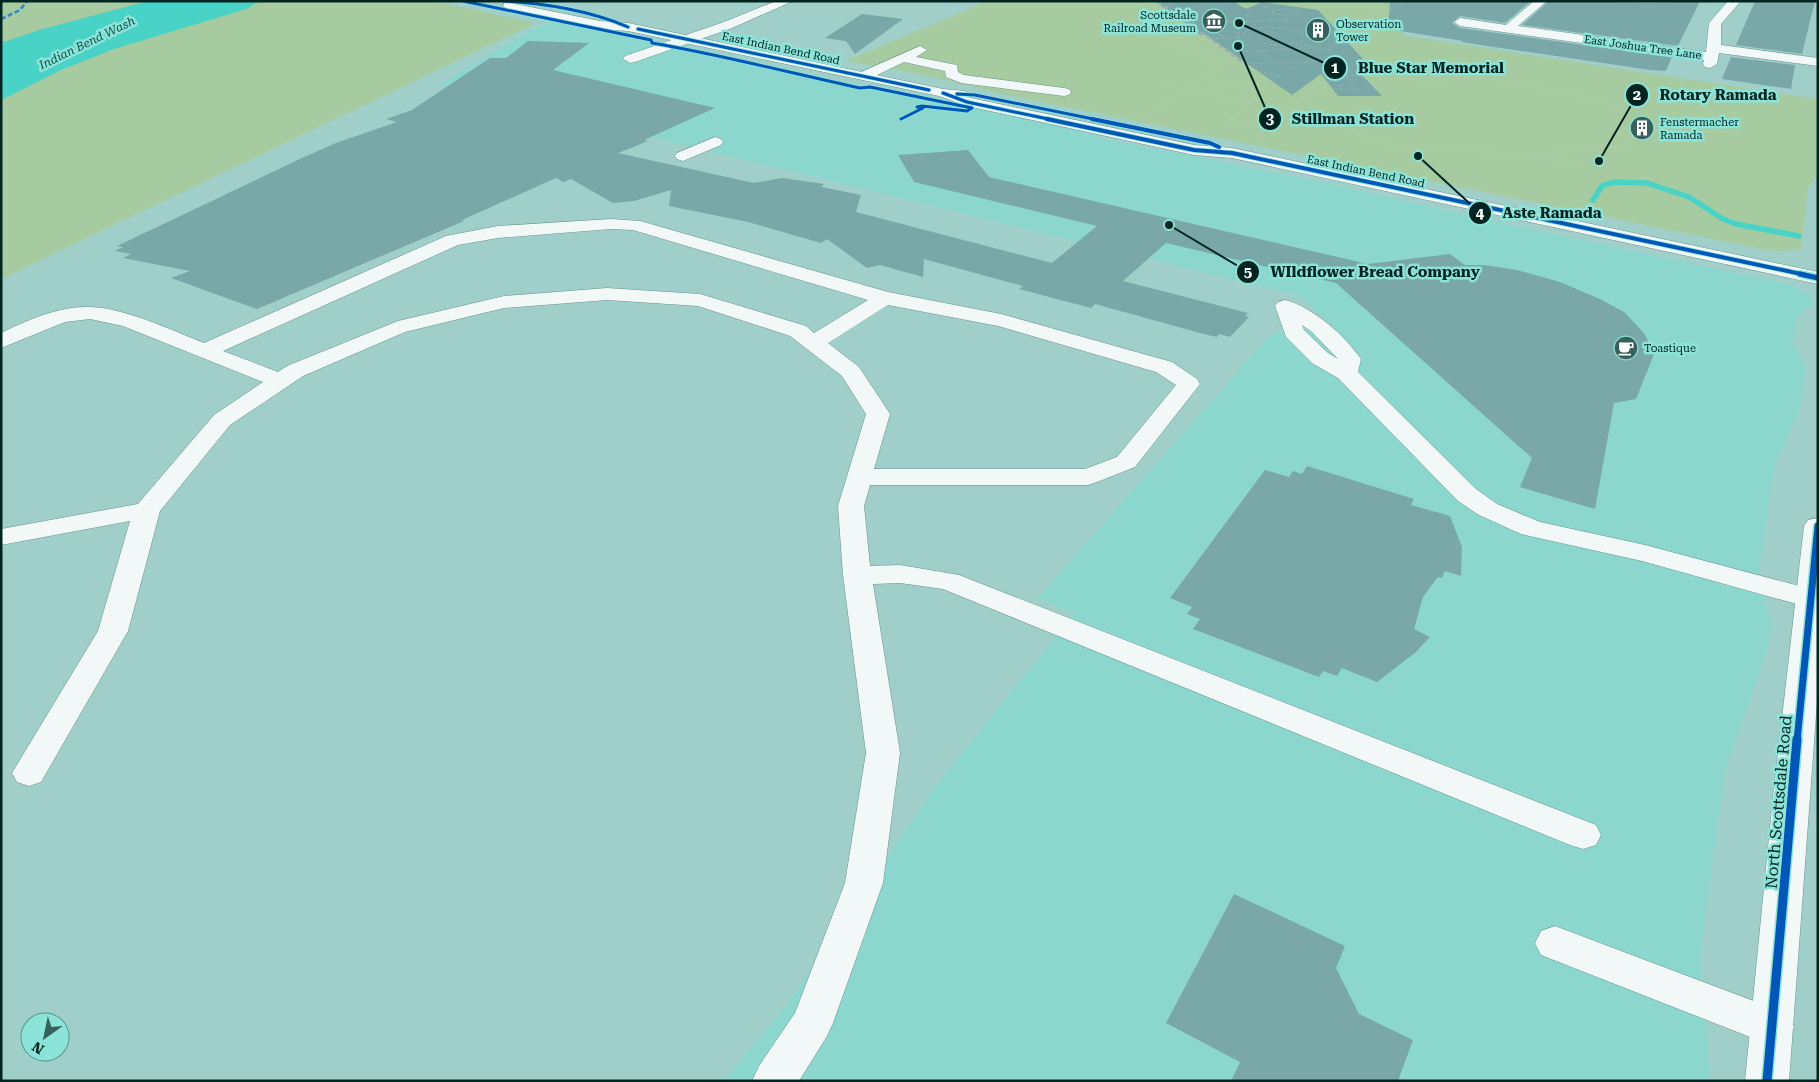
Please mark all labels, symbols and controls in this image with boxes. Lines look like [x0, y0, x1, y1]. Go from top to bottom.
museum icon: Scottsdale Railroad Museum [1201, 8, 1227, 34]
place label: Scottsdale Railroad Museum [1103, 9, 1196, 35]
water label: Indian Bend Wash [36, 14, 137, 73]
building icon: Observation Tower [1305, 17, 1331, 43]
place label: Observation Tower [1336, 18, 1401, 44]
street label: East Indian Bend Road [721, 30, 841, 67]
street label: East Joshua Tree Lane [1583, 33, 1702, 62]
callout: Blue Star Memorial [1323, 53, 1514, 83]
text: 1 [1331, 59, 1340, 77]
text: Blue Star Memorial [1358, 59, 1504, 77]
callout: Rotary Ramada [1624, 80, 1787, 110]
text: 2 [1633, 86, 1641, 104]
text: Rotary Ramada [1659, 86, 1777, 104]
callout: Stillman Station [1257, 104, 1425, 134]
text: 3 [1266, 110, 1275, 128]
text: Stillman Station [1292, 110, 1414, 128]
building icon: Fenstermacher Ramada [1629, 115, 1655, 141]
place label: Fenstermacher Ramada [1660, 116, 1739, 142]
street label: East Indian Bend Road [1306, 153, 1426, 190]
callout: Aste Ramada [1467, 198, 1612, 228]
text: 4 [1476, 204, 1485, 222]
text: Aste Ramada [1502, 204, 1602, 222]
callout: WIldflower Bread Company [1236, 257, 1490, 287]
text: 5 [1244, 263, 1252, 281]
text: WIldflower Bread Company [1270, 263, 1480, 281]
cafe icon: Toastique [1613, 335, 1639, 361]
place label: Toastique [1644, 342, 1696, 355]
street label: North Scottsdale Road [1761, 714, 1796, 890]
north arrow [20, 1012, 70, 1062]
text: N [29, 1038, 47, 1058]

